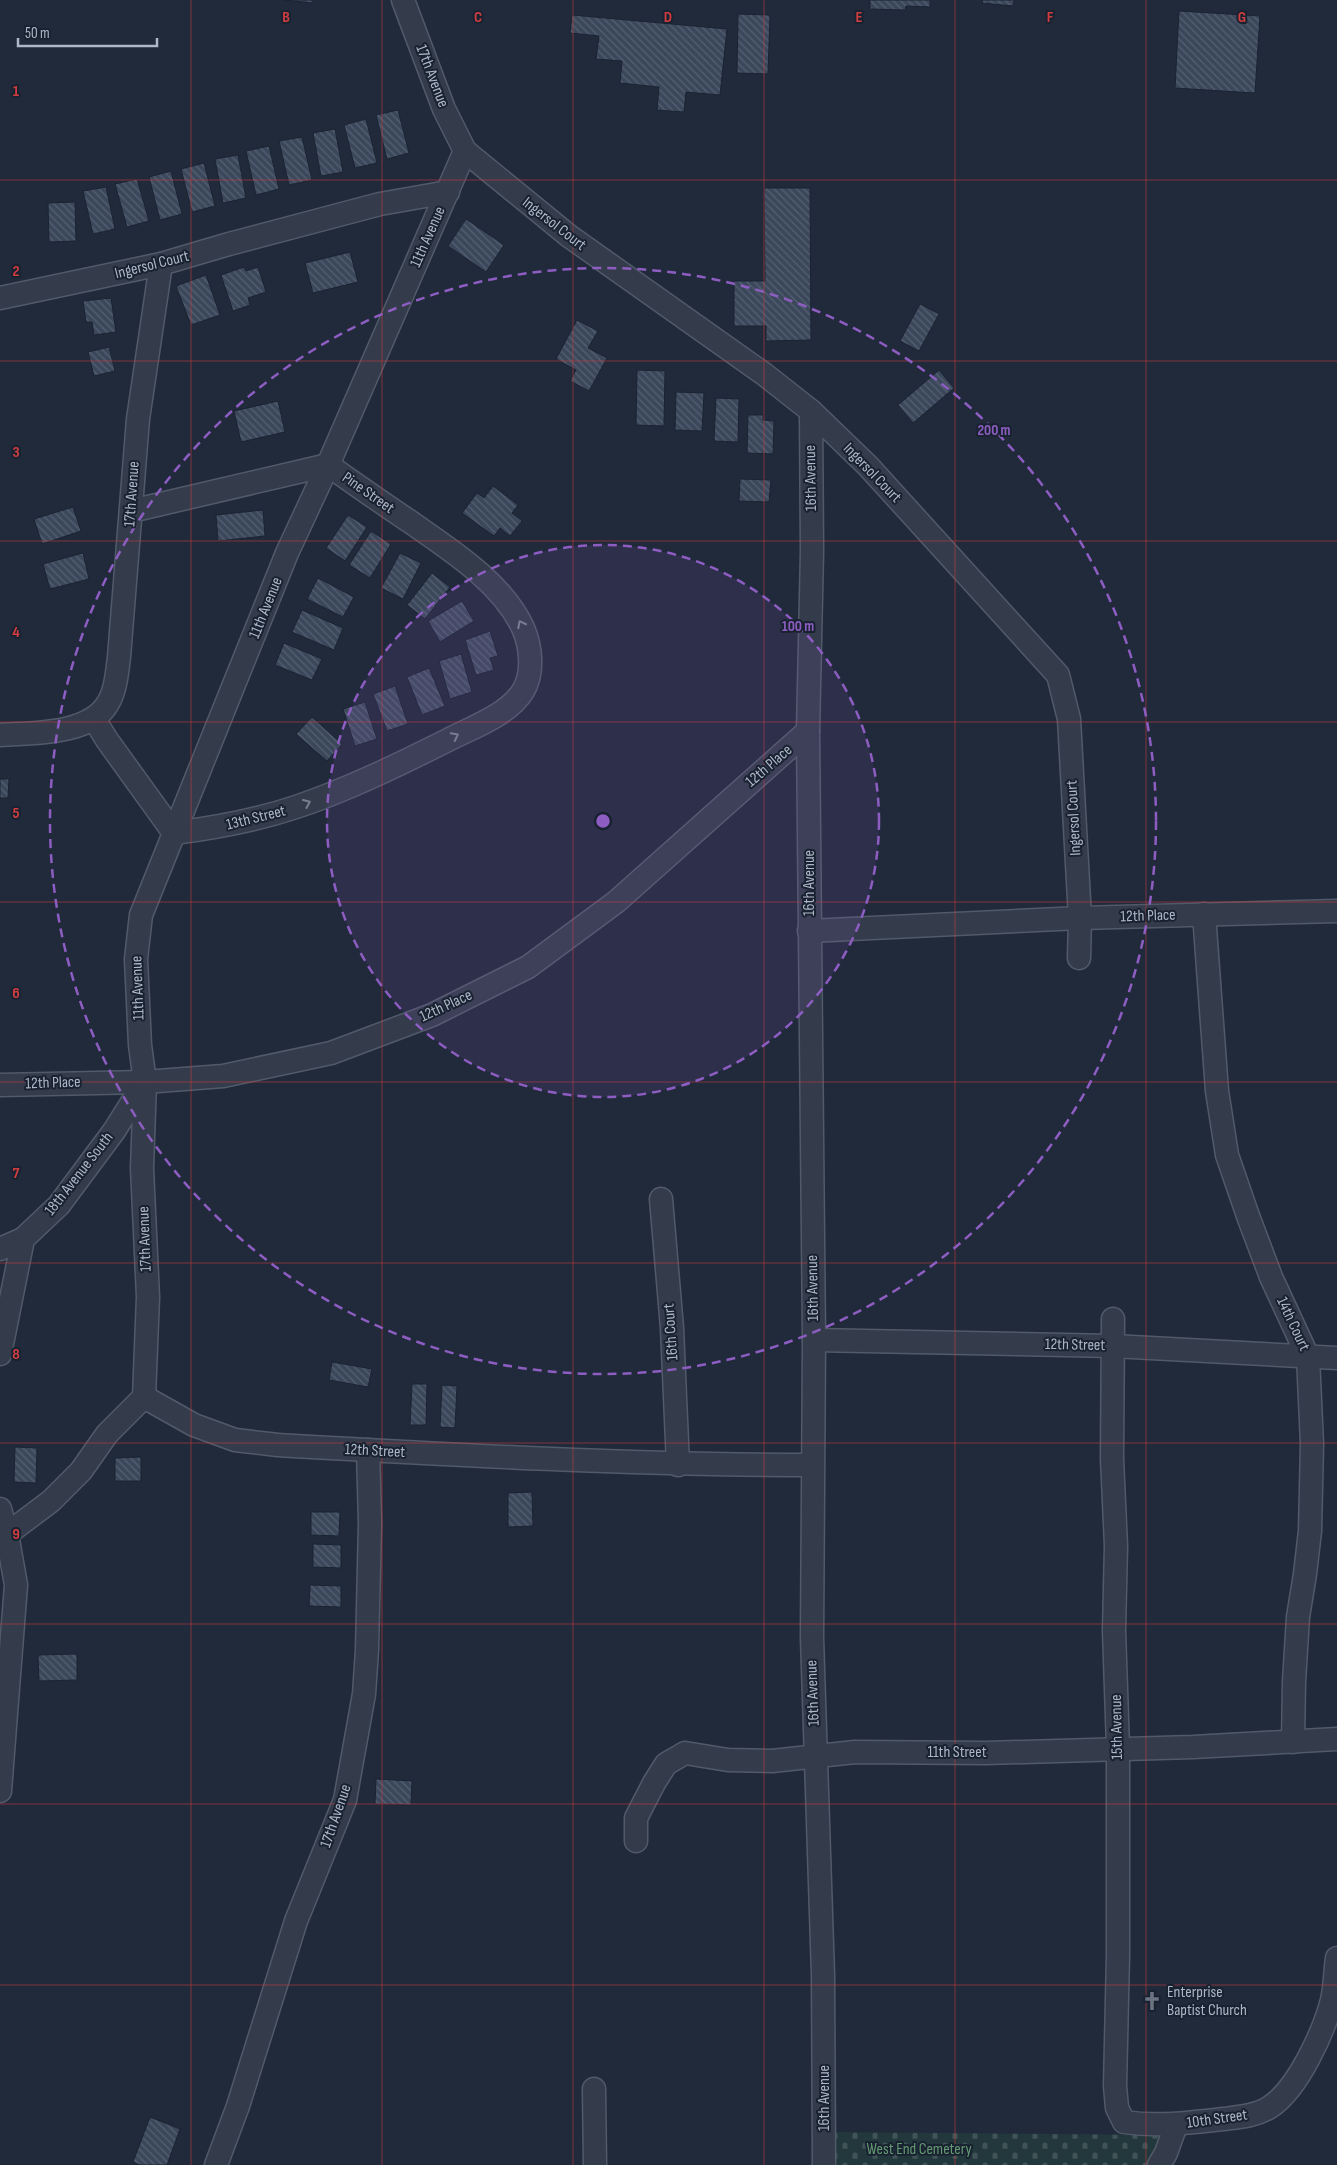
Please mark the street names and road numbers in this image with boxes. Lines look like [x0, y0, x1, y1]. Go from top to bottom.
street label: 17th Avenue [411, 42, 453, 110]
street label: Ingersol Court [518, 193, 590, 255]
street label: 11th Avenue [406, 204, 450, 270]
street label: Ingersol Court [113, 247, 191, 283]
street label: Ingersol Court [839, 439, 905, 507]
street label: 16th Avenue [801, 445, 821, 511]
street label: 17th Avenue [120, 461, 144, 527]
street label: Pine Street [338, 468, 398, 518]
street label: 11th Avenue [245, 575, 287, 641]
street label: 12th Place [742, 741, 796, 791]
street label: Ingersol Court [1063, 780, 1085, 856]
street label: 13th Street [224, 801, 288, 835]
street label: 16th Avenue [800, 850, 819, 916]
street label: 12th Place [1120, 906, 1176, 926]
street label: 11th Avenue [127, 955, 149, 1021]
street label: 12th Place [417, 986, 475, 1026]
street label: 12th Place [25, 1073, 81, 1093]
street label: 18th Avenue South [41, 1129, 117, 1219]
street label: 17th Avenue [134, 1206, 156, 1272]
street label: 16th Avenue [803, 1255, 823, 1321]
street label: 14th Court [1272, 1294, 1314, 1354]
street label: 16th Court [660, 1303, 682, 1361]
street label: 12th Street [1045, 1335, 1105, 1355]
street label: 12th Street [344, 1440, 406, 1462]
street label: 16th Avenue [802, 1660, 824, 1726]
street label: 15th Avenue [1107, 1694, 1127, 1760]
street label: 11th Street [927, 1743, 987, 1762]
street label: 17th Avenue [316, 1782, 356, 1850]
street label: 16th Avenue [815, 2065, 834, 2131]
street label: 10th Street [1186, 2105, 1249, 2133]

